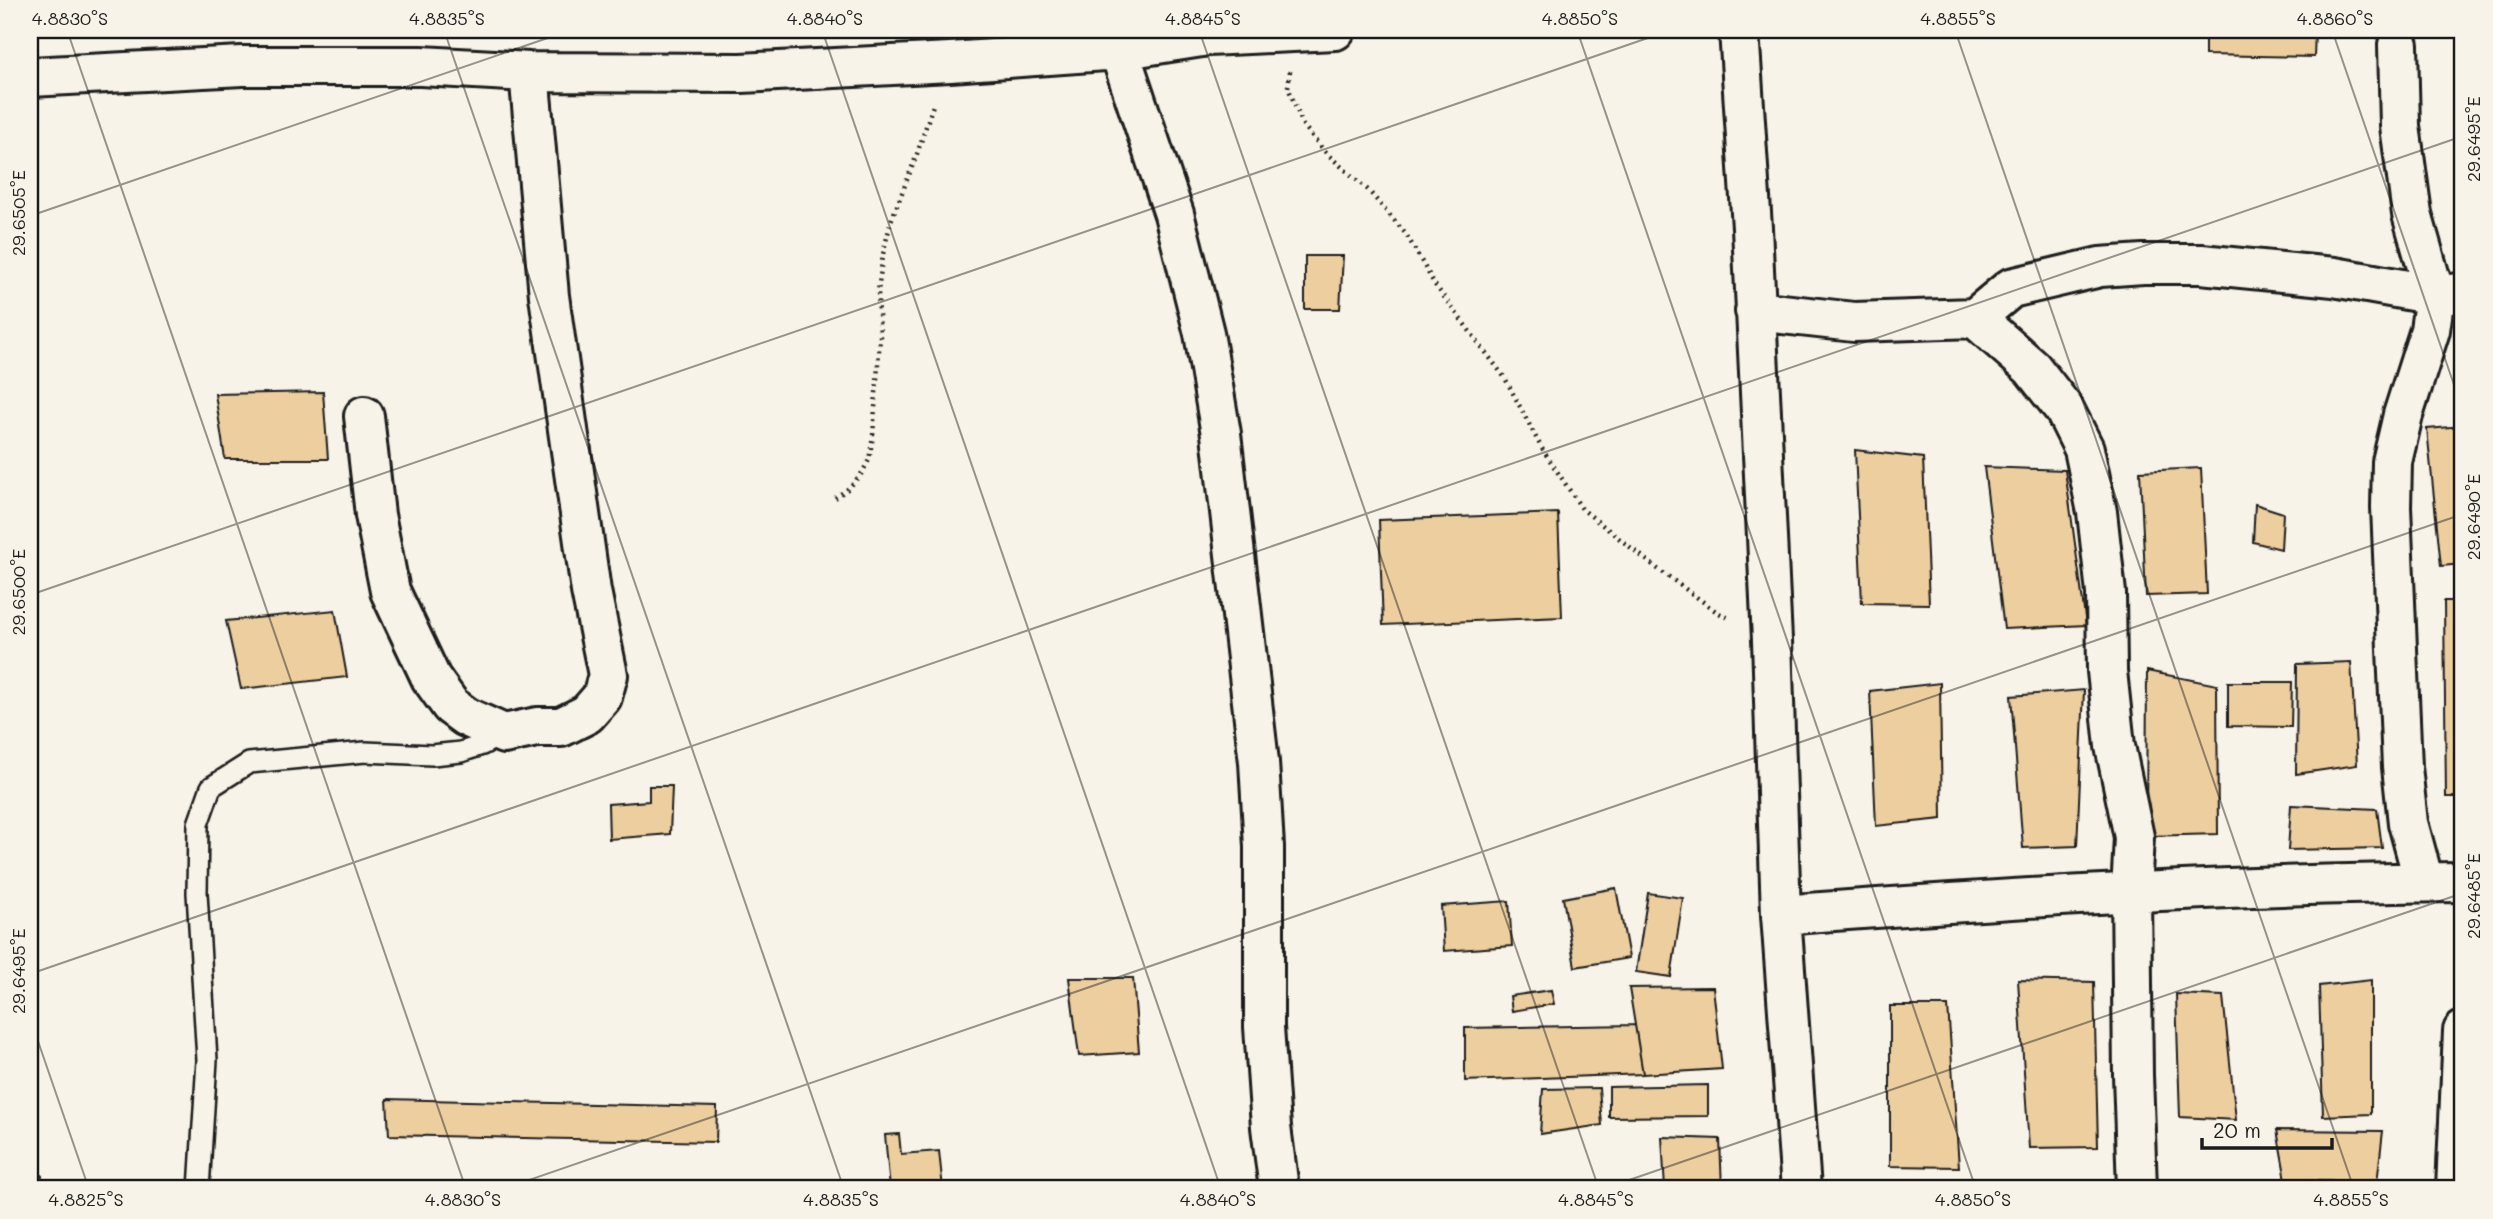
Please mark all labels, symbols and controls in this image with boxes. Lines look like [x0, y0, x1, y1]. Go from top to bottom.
text: 4.8830°S [32, 6, 108, 30]
text: 4.8835°S [409, 6, 485, 30]
text: 4.8840°S [787, 6, 863, 30]
text: 4.8845°S [1165, 6, 1241, 30]
text: 4.8850°S [1542, 6, 1618, 30]
text: 4.8855°S [1920, 6, 1996, 30]
text: 4.8860°S [2297, 6, 2373, 30]
text: 29.6495°E [2461, 96, 2485, 182]
text: 29.6505°E [6, 170, 30, 256]
text: 29.6490°E [2461, 474, 2485, 560]
text: 29.6500°E [6, 549, 30, 635]
text: 29.6485°E [2461, 853, 2485, 939]
text: 29.6495°E [6, 928, 30, 1014]
scale bar [2202, 1107, 2332, 1151]
text: 20 m [2213, 1116, 2261, 1143]
text: 4.8825°S [48, 1187, 124, 1211]
text: 4.8830°S [425, 1187, 501, 1211]
text: 4.8835°S [803, 1187, 879, 1211]
text: 4.8840°S [1180, 1187, 1256, 1211]
text: 4.8845°S [1558, 1187, 1634, 1211]
text: 4.8850°S [1935, 1187, 2011, 1211]
text: 4.8855°S [2313, 1187, 2389, 1211]

